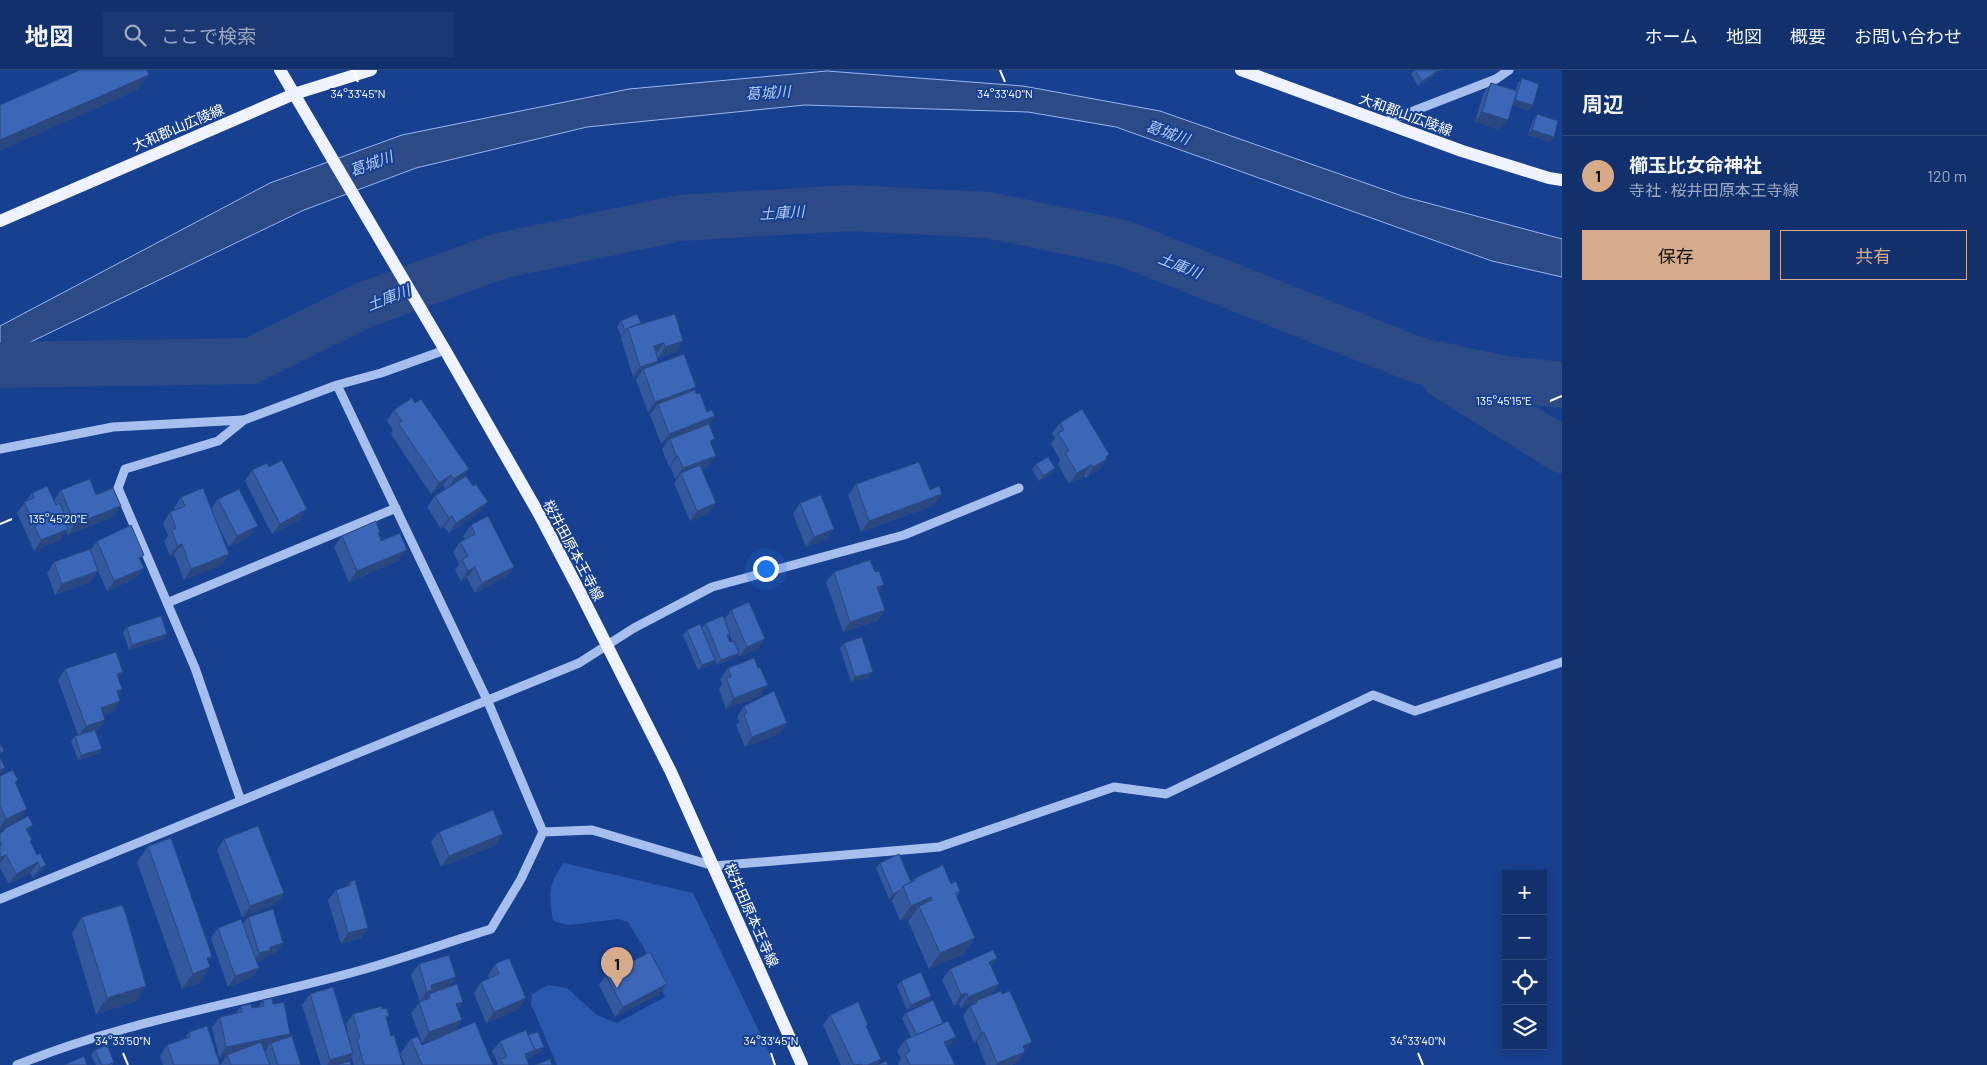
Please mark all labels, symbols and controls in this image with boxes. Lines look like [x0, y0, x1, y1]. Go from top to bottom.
search box [103, 12, 453, 57]
text: 地図 [25, 21, 73, 50]
icon: search [121, 21, 149, 49]
text: ここで検索 [161, 24, 256, 47]
text: ホーム [1645, 25, 1698, 47]
text: 地図 [1726, 25, 1762, 47]
text: 概要 [1790, 25, 1826, 47]
text: お問い合わせ [1854, 25, 1962, 47]
water label: 葛城川 [745, 82, 793, 102]
text: 34°33'45"N [330, 86, 386, 100]
text: 34°33'40"N [977, 86, 1033, 100]
street label: 大和郡山広陵線 [1357, 89, 1455, 139]
text: 周辺 [1582, 91, 1624, 116]
street label: 大和郡山広陵線 [130, 100, 226, 154]
water label: 葛城川 [1144, 116, 1194, 148]
water label: 葛城川 [347, 146, 397, 179]
text: 櫛玉比女命神社 [1629, 153, 1762, 176]
text: 1 [1595, 166, 1601, 185]
text: 120 m [1927, 166, 1967, 185]
text: 寺社 · 桜井田原本王寺線 [1629, 180, 1799, 199]
water label: 土庫川 [759, 202, 807, 222]
button: 保存 [1582, 230, 1770, 280]
button: 共有 [1780, 230, 1967, 280]
water label: 土庫川 [1156, 248, 1206, 283]
water label: 土庫川 [364, 280, 414, 313]
text: 135°45'15"E [1476, 393, 1532, 407]
street label: 桜井田原本王寺線 [540, 497, 608, 603]
text: 135°45'20"E [28, 511, 88, 525]
your location [753, 556, 779, 582]
street label: 桜井田原本王寺線 [721, 860, 783, 970]
map controls [1502, 870, 1547, 1050]
button: + [1502, 870, 1547, 915]
button: − [1502, 915, 1547, 960]
pin: 1 [601, 947, 633, 988]
button: locate [1502, 960, 1547, 1005]
button: layers [1502, 1005, 1547, 1050]
text: 34°33'50"N [95, 1033, 151, 1047]
text: 34°33'45"N [743, 1033, 799, 1047]
text: 34°33'40"N [1390, 1033, 1446, 1047]

